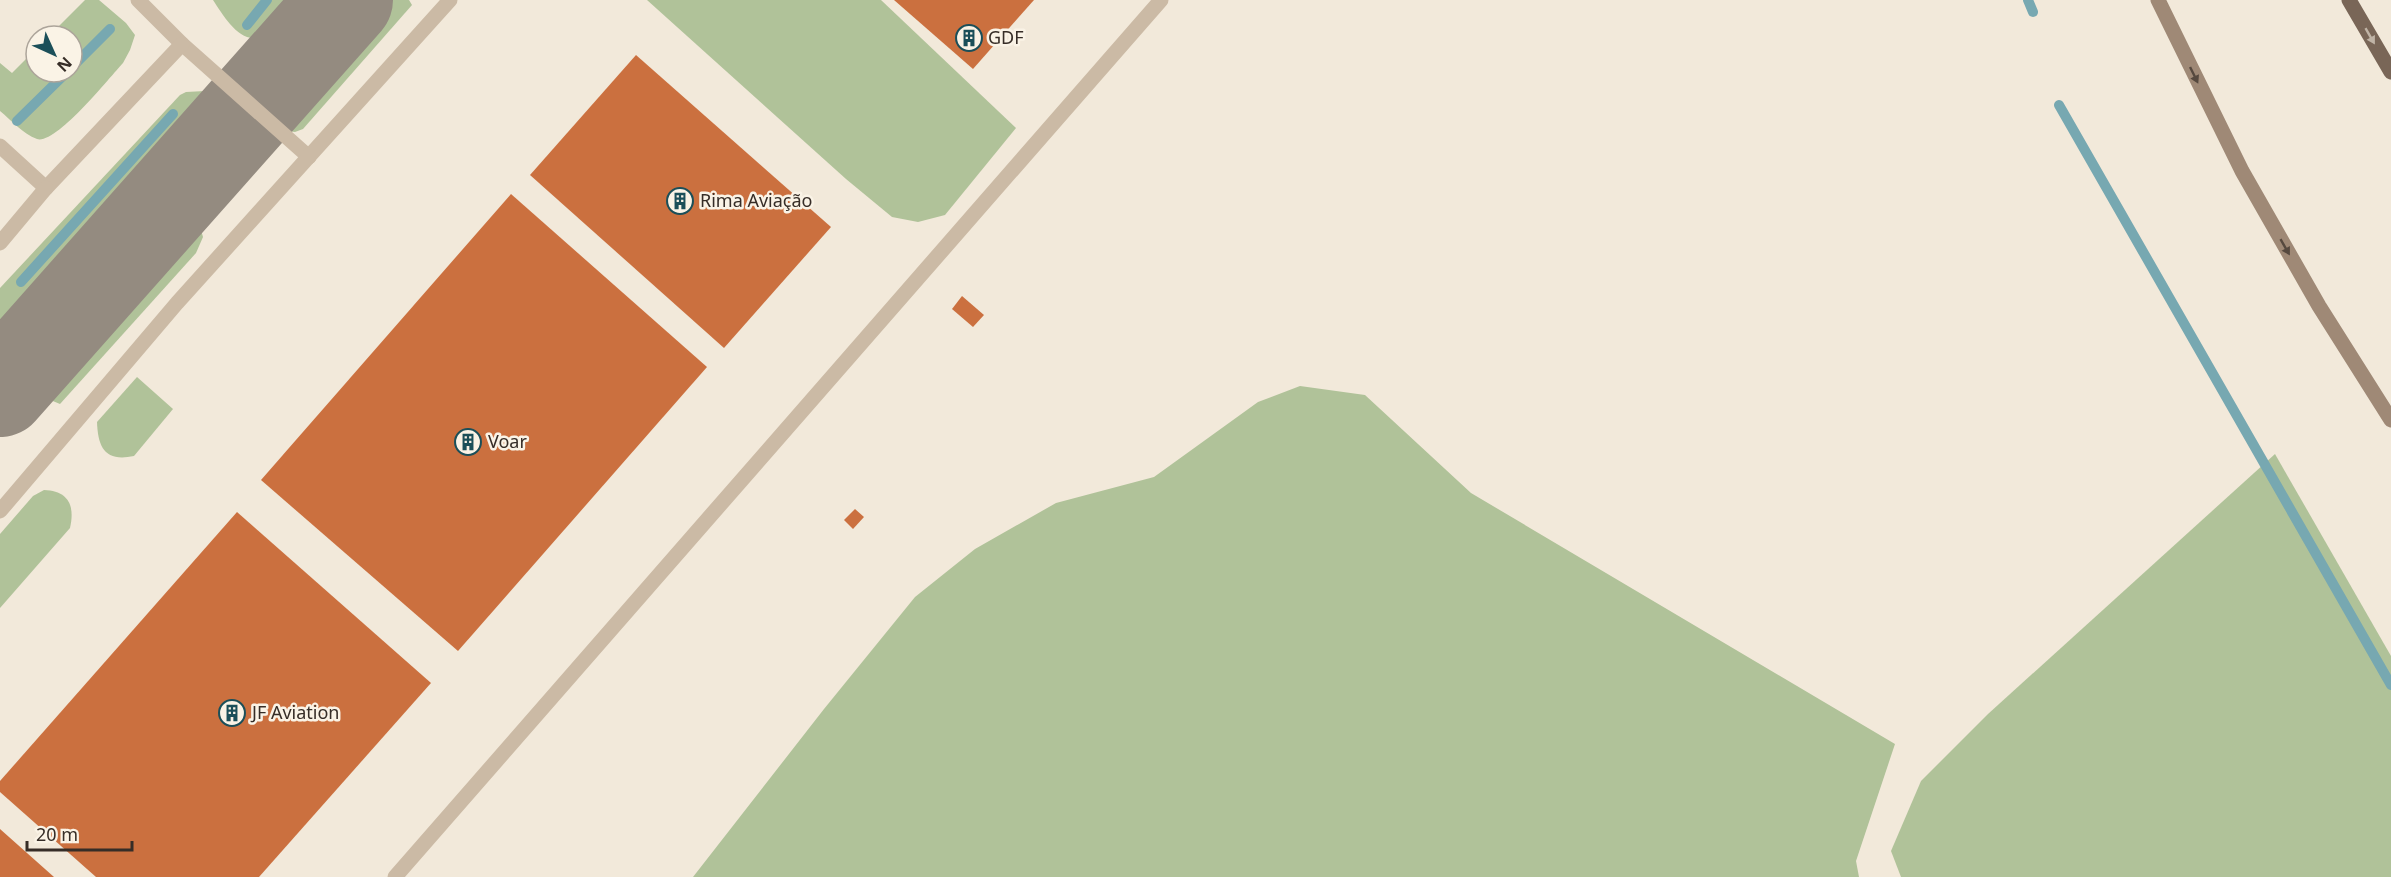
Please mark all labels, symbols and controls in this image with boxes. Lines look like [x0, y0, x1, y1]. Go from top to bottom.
building icon: GDF [954, 23, 984, 53]
north arrow [24, 24, 84, 84]
place label: GDF [988, 25, 1024, 49]
one-way arrow [2365, 28, 2375, 45]
text: N [52, 52, 77, 77]
one-way arrow [2188, 66, 2198, 84]
building icon: Rima Aviação [665, 186, 695, 216]
place label: Rima Aviação [700, 188, 812, 212]
one-way arrow [2280, 239, 2290, 256]
building icon: Voar [453, 427, 483, 457]
place label: Voar [488, 429, 527, 453]
building icon: JF Aviation [217, 698, 247, 728]
place label: JF Aviation [250, 700, 339, 724]
scale bar [27, 814, 132, 852]
text: 20 m [36, 822, 78, 846]

